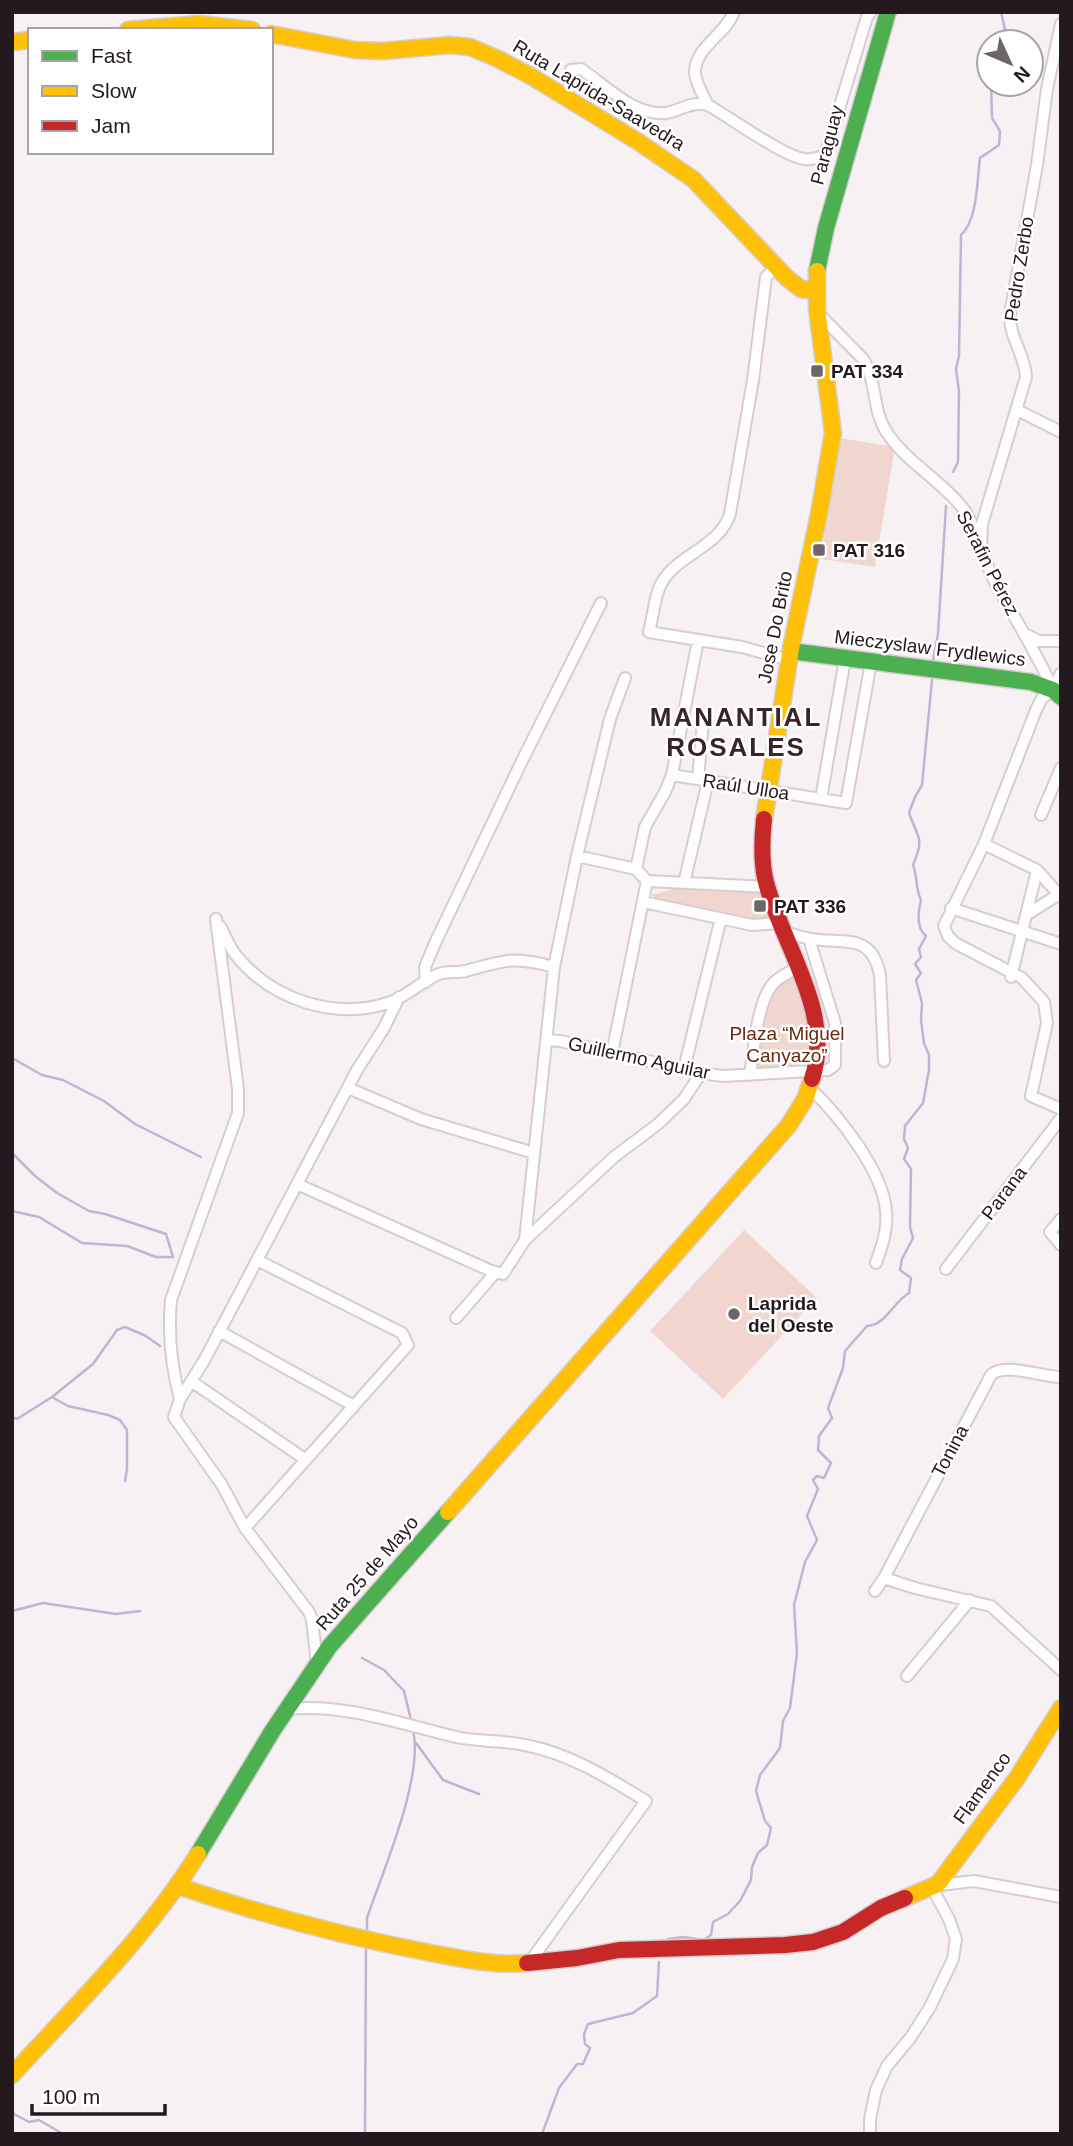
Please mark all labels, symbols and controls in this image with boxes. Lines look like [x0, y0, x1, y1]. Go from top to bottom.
legend [28, 28, 273, 154]
north arrow [975, 28, 1045, 98]
street label: Ruta Laprida-Saavedra [509, 35, 689, 155]
text: Fast [91, 44, 132, 67]
text: N [1010, 62, 1034, 87]
text: Slow [91, 79, 137, 102]
street label: Paraguay [806, 103, 848, 187]
text: Jam [91, 114, 131, 137]
street label: Pedro Zerbo [1000, 215, 1038, 323]
place label: PAT 334 [831, 361, 904, 382]
marker: PAT 334 [809, 363, 825, 379]
street label: Serafin Pérez [953, 507, 1023, 619]
place label: PAT 316 [833, 540, 905, 561]
marker: PAT 316 [811, 542, 827, 558]
street label: Jose Do Brito [754, 569, 796, 685]
street label: Mieczyslaw Frydlewics [833, 626, 1027, 670]
district label: MANANTIAL ROSALES [650, 702, 822, 762]
street label: Raúl Ulloa [701, 770, 791, 804]
place label: PAT 336 [774, 896, 846, 917]
marker: PAT 336 [752, 898, 768, 914]
park label: Plaza “Miguel Canyazo” [729, 1023, 845, 1066]
street label: Guillermo Aguilar [566, 1033, 713, 1083]
street label: Parana [977, 1162, 1031, 1224]
place label: Laprida del Oeste [748, 1293, 834, 1336]
marker: Laprida del Oeste [726, 1306, 742, 1322]
street label: Tonina [928, 1421, 973, 1481]
street label: Ruta 25 de Mayo [312, 1512, 422, 1634]
street label: Flamenco [949, 1748, 1015, 1828]
scale bar [32, 2072, 164, 2116]
text: 100 m [42, 2085, 100, 2108]

